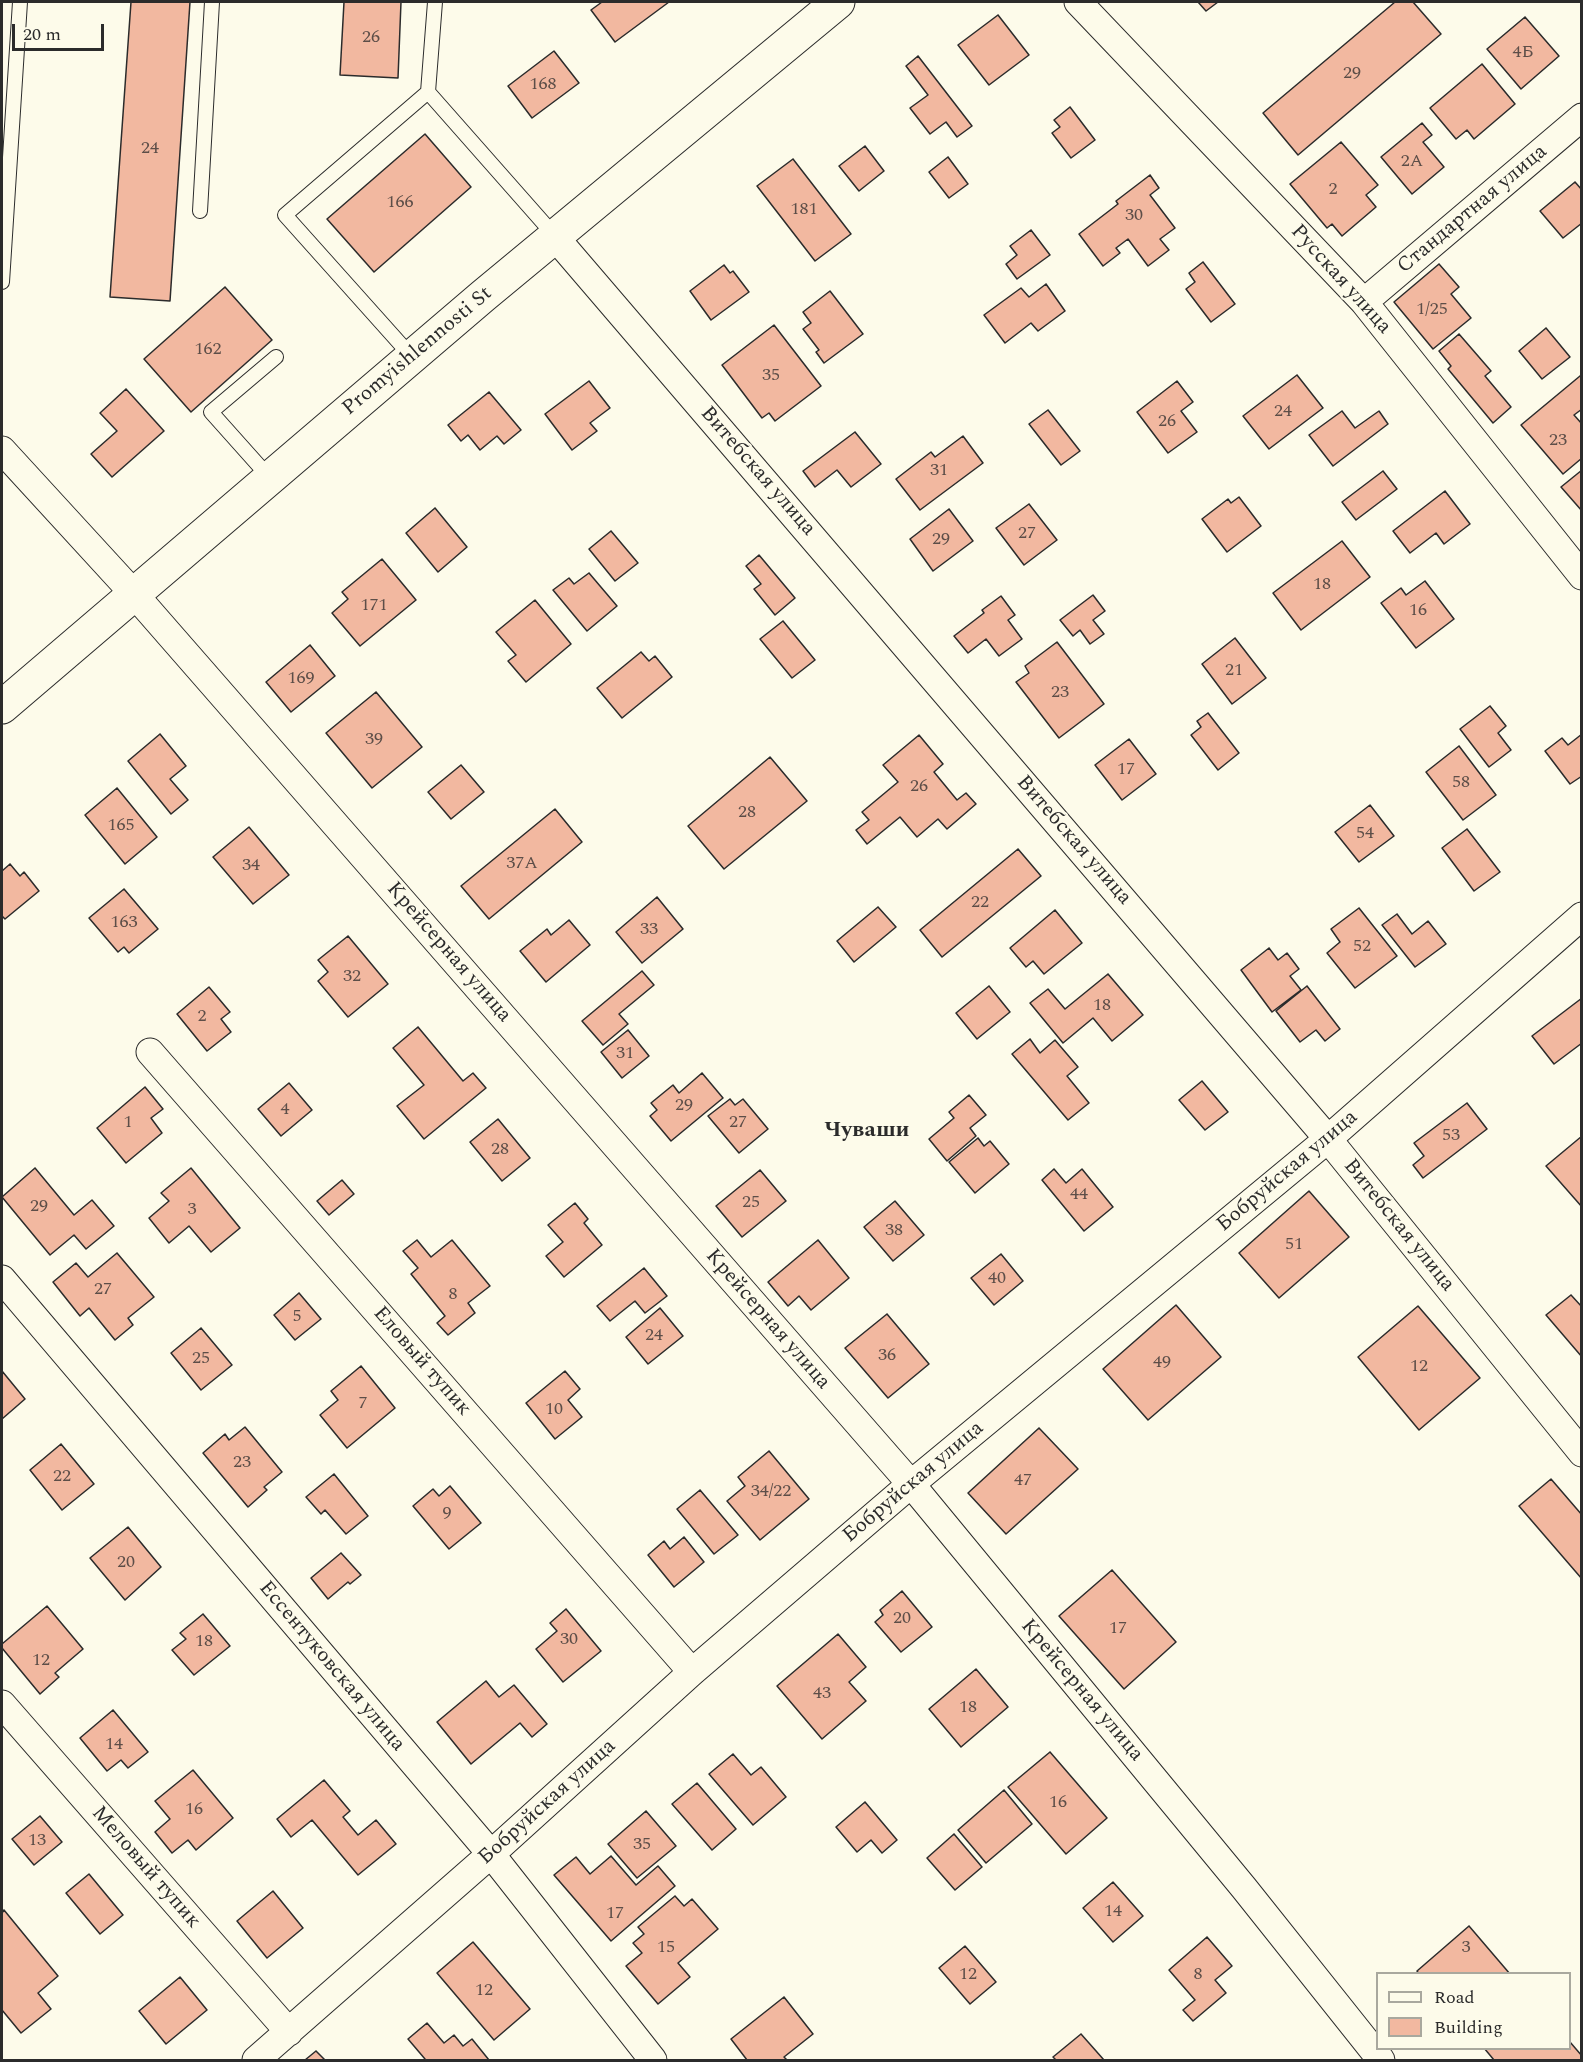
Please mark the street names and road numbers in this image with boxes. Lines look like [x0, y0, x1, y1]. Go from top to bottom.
street label: Стандартная улица [1393, 140, 1553, 280]
street label: Русская улица [1284, 220, 1396, 340]
street label: Promyishlennosti St [338, 282, 498, 422]
street label: Витебская улица [694, 402, 820, 542]
street label: Витебская улица [1010, 771, 1136, 911]
street label: Крейсерная улица [380, 878, 516, 1028]
street label: Бобруйская улица [1212, 1106, 1364, 1238]
street label: Витебская улица [1337, 1155, 1459, 1297]
street label: Крейсерная улица [699, 1245, 835, 1395]
street label: Еловый тупик [366, 1302, 476, 1422]
street label: Бобруйская улица [838, 1417, 990, 1549]
street label: Ессентуковская улица [252, 1577, 410, 1757]
street label: Крейсерная улица [1014, 1615, 1148, 1767]
street label: Бобруйская улица [474, 1735, 622, 1871]
street label: Меловый тупик [85, 1802, 205, 1934]

